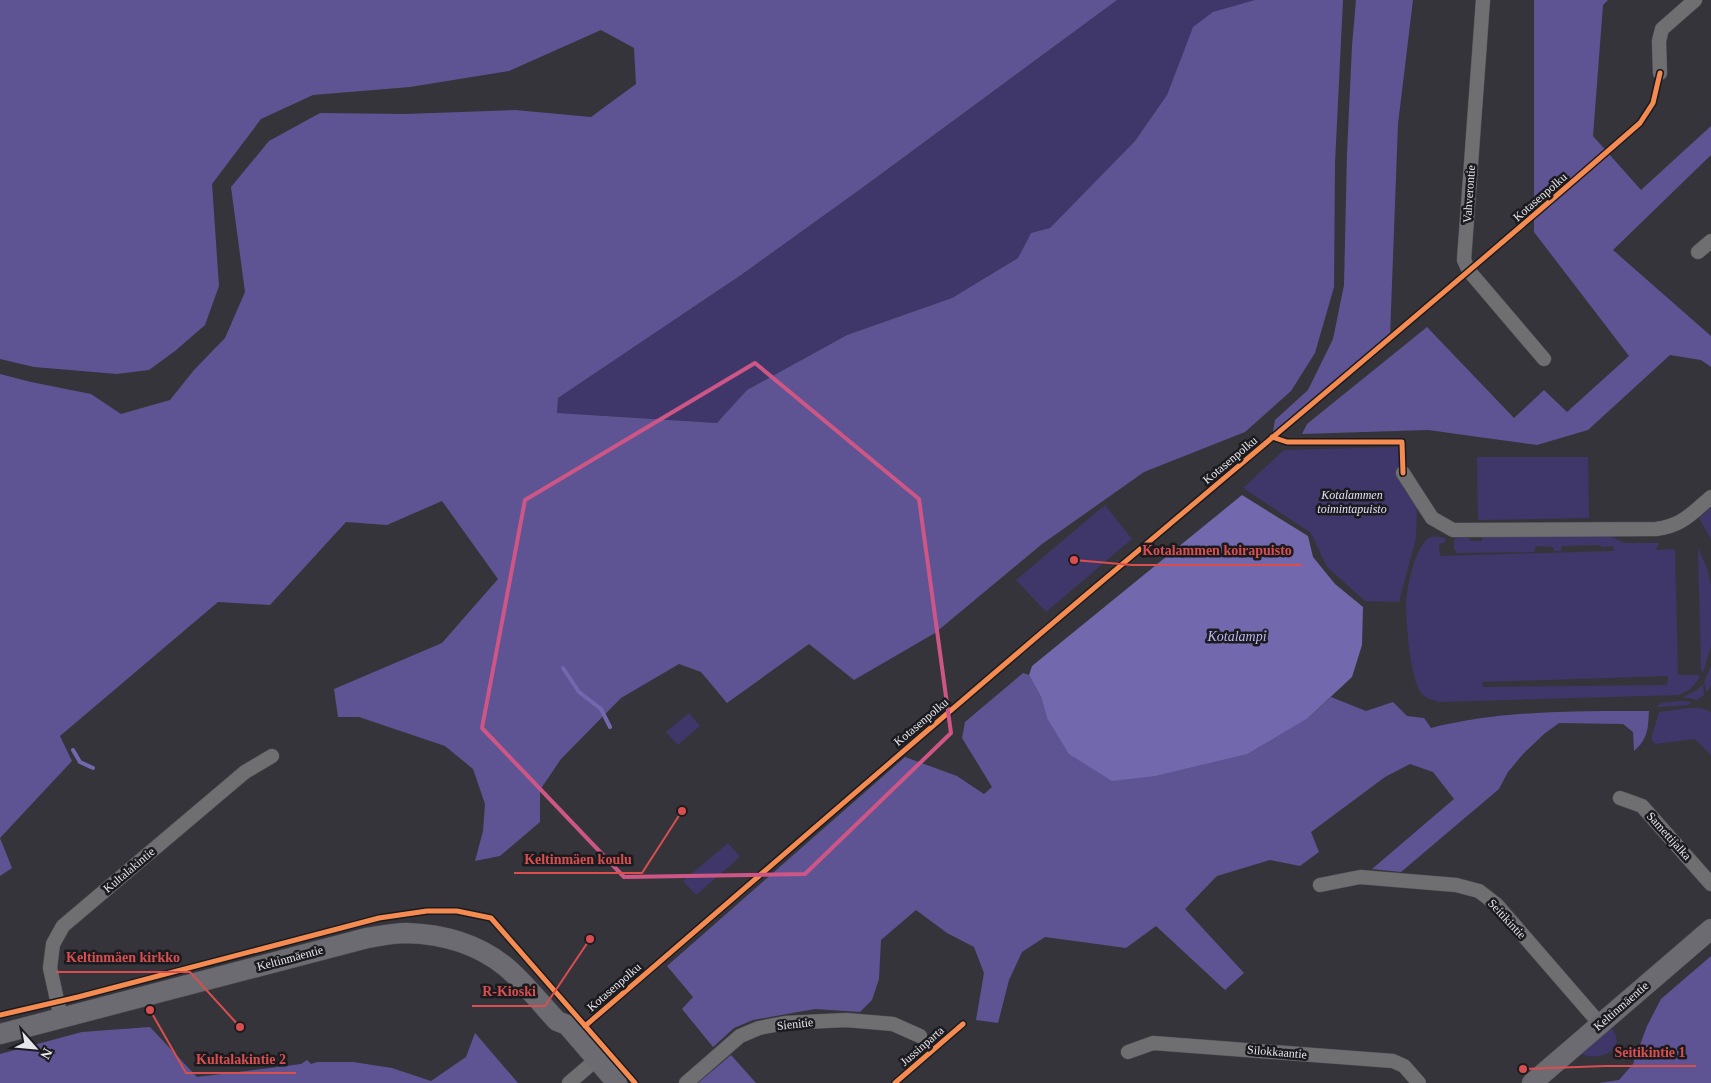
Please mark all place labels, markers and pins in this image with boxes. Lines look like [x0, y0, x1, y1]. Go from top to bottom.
callout: Kotalammen koirapuisto [1132, 536, 1302, 565]
callout: Keltinmäen koulu [514, 844, 642, 873]
callout: Keltinmäen kirkko [56, 943, 190, 972]
callout: R-Kioski [472, 977, 545, 1006]
callout: Seitikintie 1 [1605, 1037, 1696, 1066]
callout: Kultalakintie 2 [186, 1044, 296, 1073]

